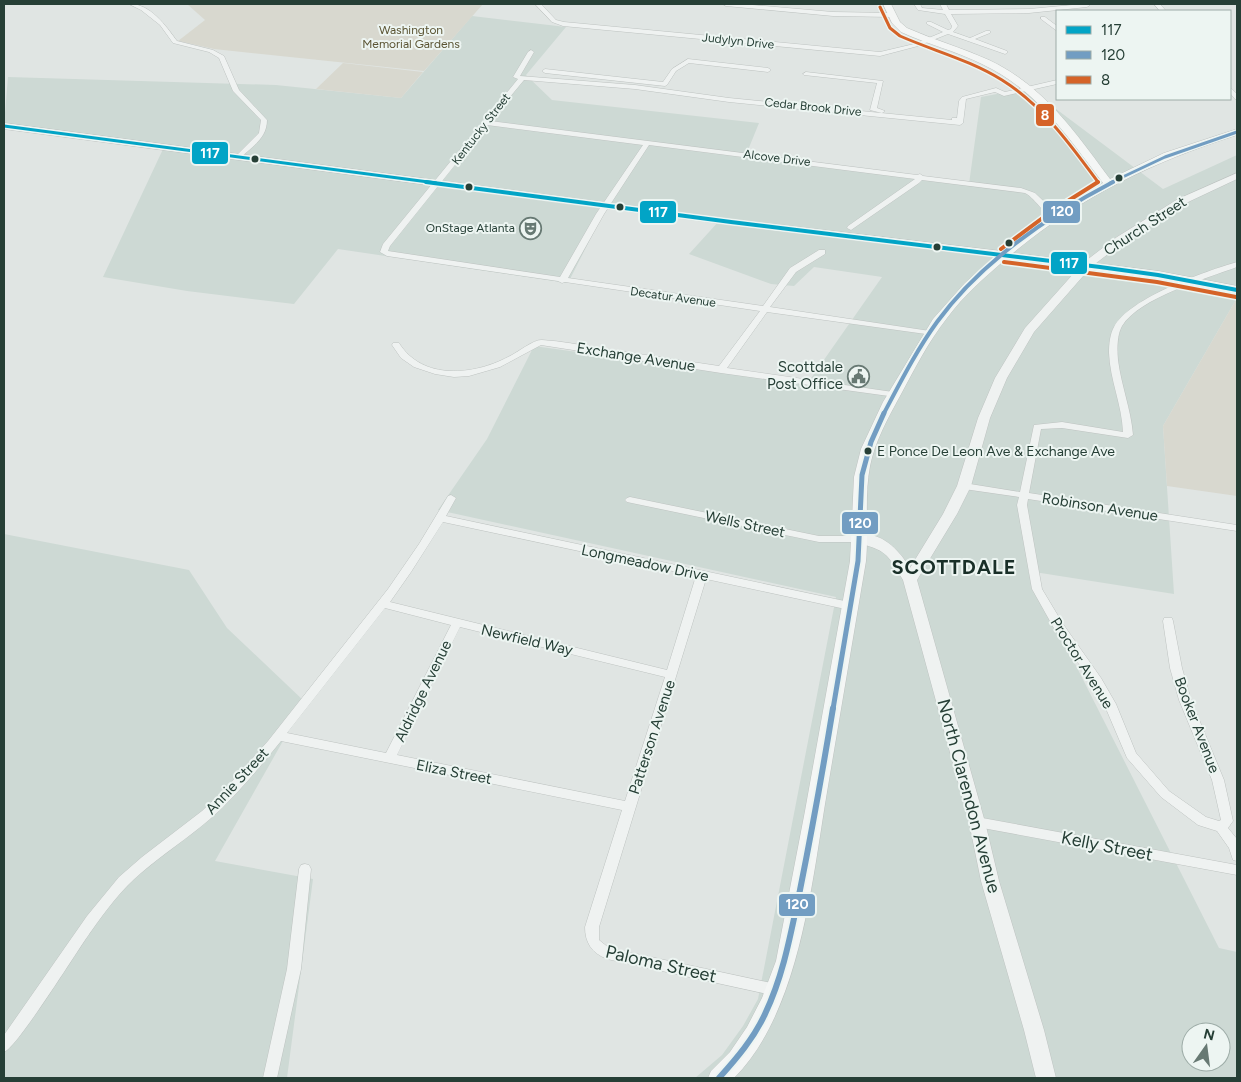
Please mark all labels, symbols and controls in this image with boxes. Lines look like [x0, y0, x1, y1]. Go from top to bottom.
legend [1056, 10, 1231, 100]
text: 117 [1101, 21, 1121, 39]
park label: Washington Memorial Gardens [362, 23, 460, 51]
street label: Judylyn Drive [701, 30, 775, 52]
text: 120 [1101, 46, 1125, 64]
text: 8 [1101, 71, 1110, 89]
street label: Kentucky Street [449, 90, 514, 168]
street label: Cedar Brook Drive [764, 95, 863, 119]
line badge: 8 [1035, 103, 1055, 127]
text: 8 [1041, 107, 1049, 124]
line badge: 117 [191, 141, 229, 165]
text: 117 [200, 145, 220, 162]
street label: Alcove Drive [743, 147, 812, 169]
unlabelled marker [250, 154, 260, 164]
unlabelled marker [1114, 173, 1124, 183]
unlabelled marker [464, 182, 474, 192]
street label: Church Street [1100, 192, 1190, 259]
line badge: 117 [639, 200, 677, 224]
line badge: 120 [1042, 200, 1081, 224]
unlabelled marker [615, 202, 625, 212]
text: 120 [1050, 203, 1074, 220]
text: 117 [648, 204, 668, 221]
theatre icon: OnStage Atlanta [519, 216, 543, 240]
place label: OnStage Atlanta [426, 221, 515, 235]
unlabelled marker [1004, 238, 1014, 248]
unlabelled marker [932, 242, 942, 252]
line badge: 117 [1050, 251, 1088, 275]
text: 117 [1059, 255, 1079, 272]
street label: Decatur Avenue [629, 284, 717, 310]
street label: Exchange Avenue [575, 339, 697, 375]
place label: Scottdale Post Office [767, 358, 843, 393]
public building icon: Scottdale Post Office [847, 364, 871, 388]
place label: E Ponce De Leon Ave & Exchange Ave [877, 443, 1115, 460]
marker: E Ponce De Leon Ave & Exchange Ave [863, 446, 873, 456]
street label: Robinson Avenue [1041, 489, 1159, 525]
street label: Wells Street [703, 507, 787, 541]
line badge: 120 [841, 511, 879, 535]
text: 120 [848, 515, 872, 532]
street label: Longmeadow Drive [580, 541, 710, 585]
district label: SCOTTDALE [891, 555, 1017, 579]
street label: Proctor Avenue [1047, 614, 1117, 712]
street label: Newfield Way [479, 621, 575, 659]
street label: Aldridge Avenue [391, 637, 455, 745]
street label: Booker Avenue [1170, 674, 1224, 776]
street label: Patterson Avenue [625, 678, 679, 796]
street label: North Clarendon Avenue [932, 696, 1006, 896]
street label: Annie Street [202, 744, 273, 818]
street label: Eliza Street [415, 756, 494, 788]
street label: Kelly Street [1059, 826, 1155, 866]
line badge: 120 [778, 893, 816, 917]
text: 120 [785, 896, 809, 913]
street label: Paloma Street [603, 941, 719, 987]
north arrow [1181, 1022, 1231, 1072]
text: N [1202, 1025, 1216, 1044]

